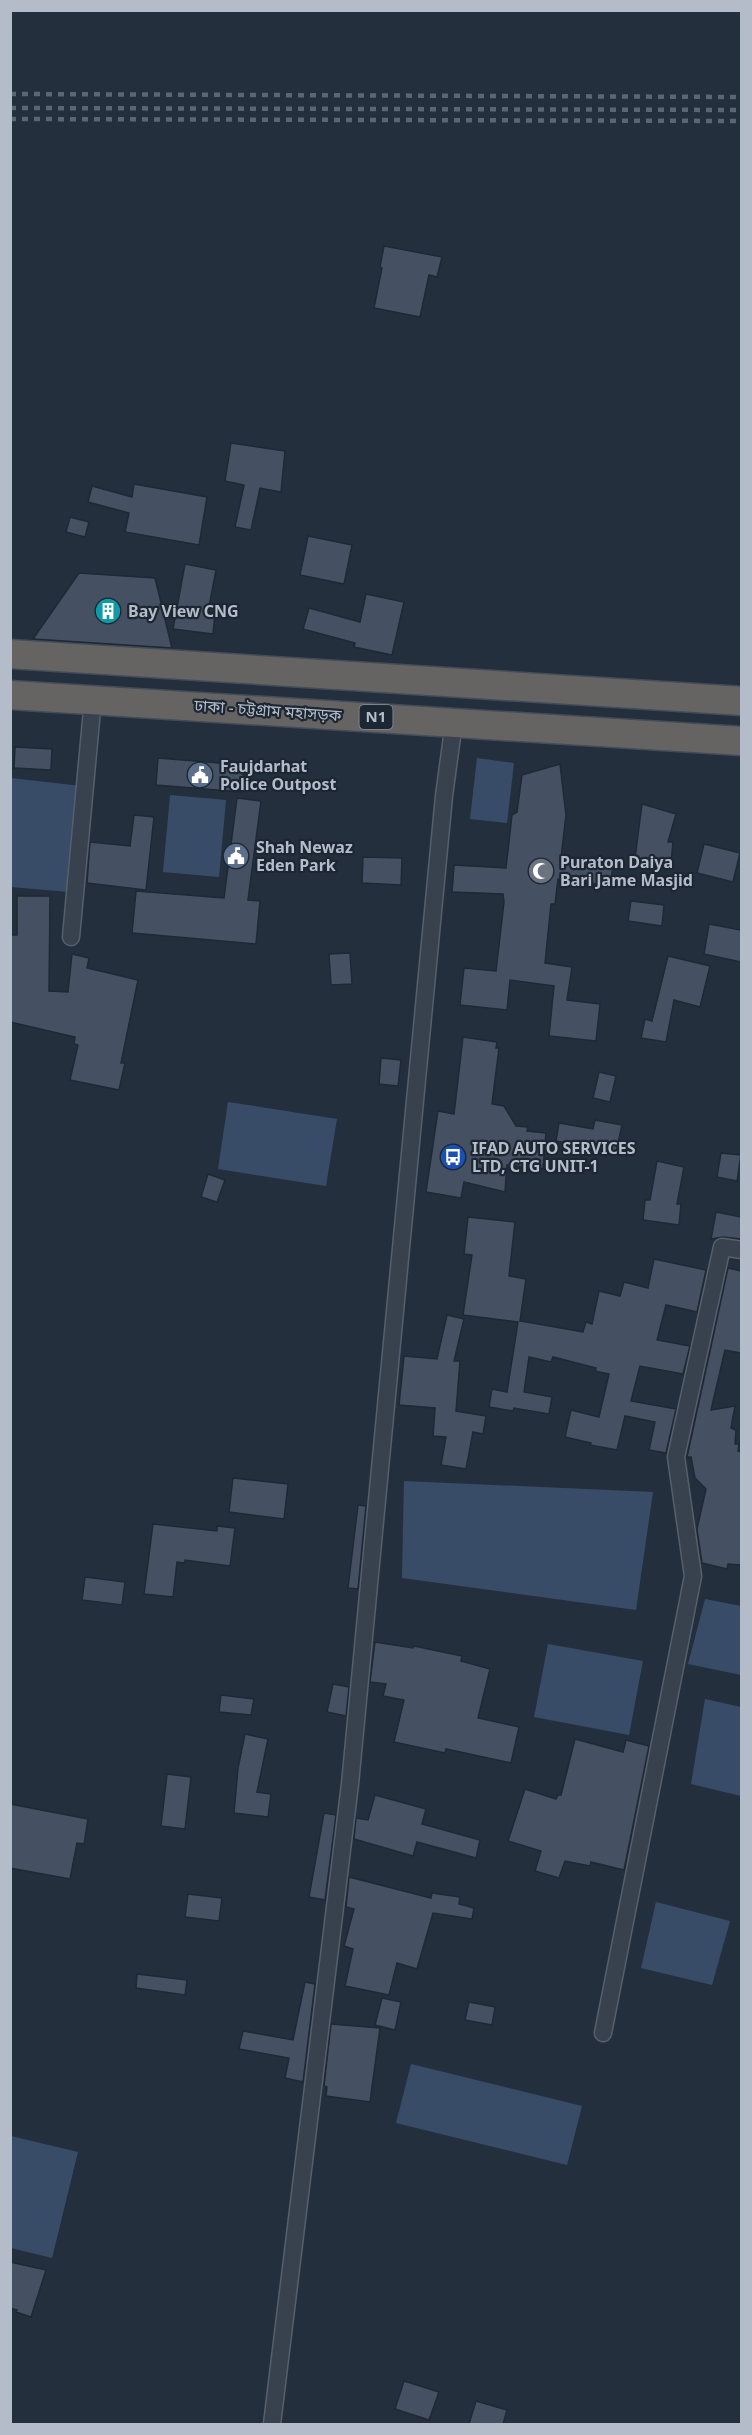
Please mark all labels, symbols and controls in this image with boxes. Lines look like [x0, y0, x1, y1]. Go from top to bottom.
building icon: Bay View CNG [93, 596, 123, 626]
place label: Bay View CNG [128, 600, 239, 622]
street label: ঢাকা - চট্টগ্রাম মহাসড়ক [193, 694, 343, 726]
road number: N1 [360, 705, 392, 729]
place label: Faujdarhat Police Outpost [220, 755, 337, 795]
public building icon: Faujdarhat Police Outpost [185, 760, 215, 790]
place label: Shah Newaz Eden Park [256, 836, 353, 876]
public building icon: Shah Newaz Eden Park [221, 841, 251, 871]
place label: Puraton Daiya Bari Jame Masjid [560, 851, 693, 891]
mosque icon: Puraton Daiya Bari Jame Masjid [526, 856, 556, 886]
place label: IFAD AUTO SERVICES LTD, CTG UNIT-1 [472, 1137, 636, 1177]
bus stop icon: IFAD AUTO SERVICES LTD, CTG UNIT-1 [438, 1142, 468, 1172]

